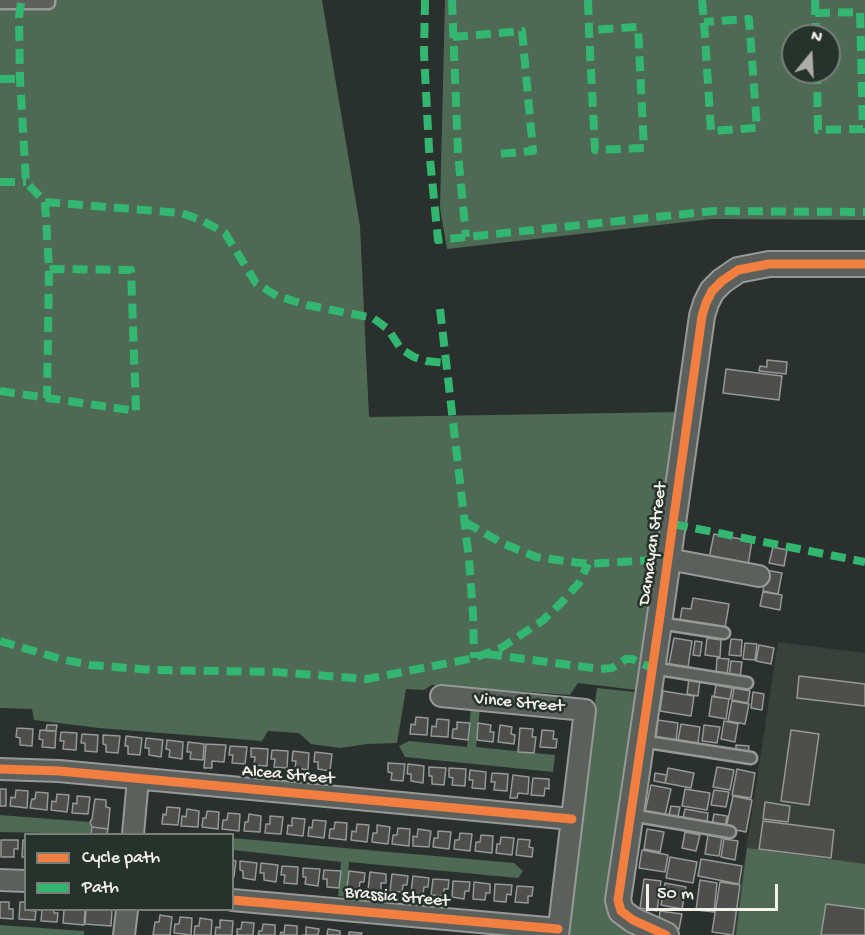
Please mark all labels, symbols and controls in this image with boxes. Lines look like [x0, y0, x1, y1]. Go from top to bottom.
north arrow [781, 24, 841, 84]
text: N [808, 28, 824, 49]
street label: Damayan Street [635, 481, 673, 607]
street label: Vince Street [473, 689, 565, 719]
street label: Alcea Street [241, 761, 335, 791]
legend [24, 833, 234, 911]
text: Cycle path [82, 848, 160, 869]
scale bar [649, 872, 781, 910]
text: Path [82, 878, 119, 899]
street label: Brassia Street [344, 883, 450, 913]
text: 50 m [657, 884, 694, 905]

